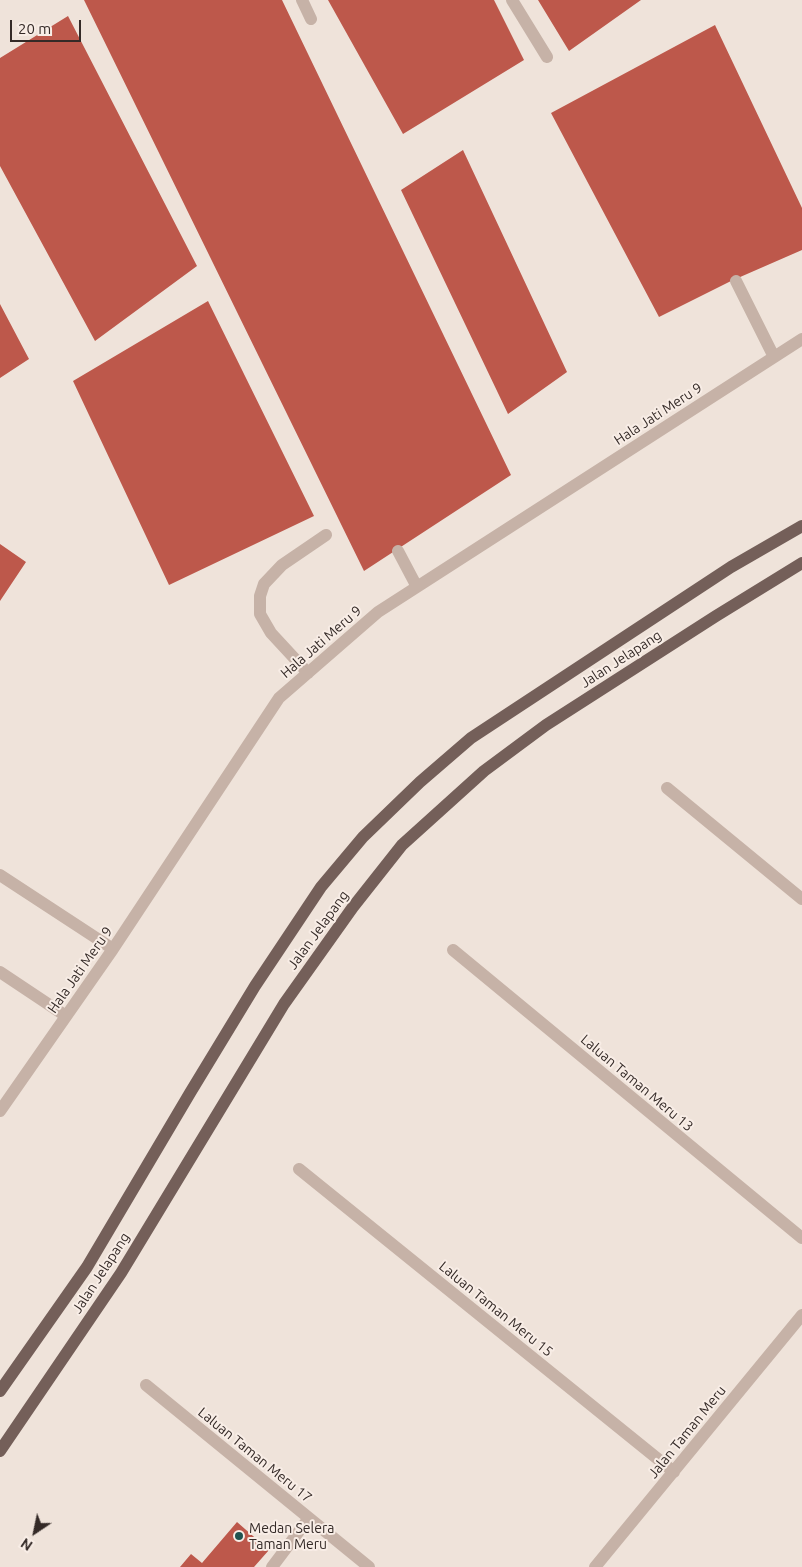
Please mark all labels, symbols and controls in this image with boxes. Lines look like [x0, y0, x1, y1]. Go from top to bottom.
scale bar [12, 10, 84, 42]
text: 20 m [18, 20, 51, 37]
street label: Hala Jati Meru 9 [611, 379, 705, 449]
street label: Hala Jati Meru 9 [277, 602, 365, 682]
street label: Jalan Jelapang [577, 627, 665, 691]
street label: Jalan Jelapang [284, 887, 352, 973]
street label: Hala Jati Meru 9 [44, 924, 116, 1016]
street label: Laluan Taman Meru 13 [577, 1031, 697, 1135]
street label: Jalan Jelapang [69, 1229, 133, 1317]
street label: Laluan Taman Meru 15 [436, 1258, 556, 1360]
street label: Jalan Taman Meru [645, 1382, 729, 1482]
street label: Laluan Taman Meru 17 [195, 1404, 315, 1506]
north arrow [10, 1507, 60, 1557]
place label: Medan Selera Taman Meru [249, 1520, 334, 1552]
marker: Medan Selera Taman Meru [233, 1530, 245, 1542]
text: N [18, 1535, 35, 1554]

